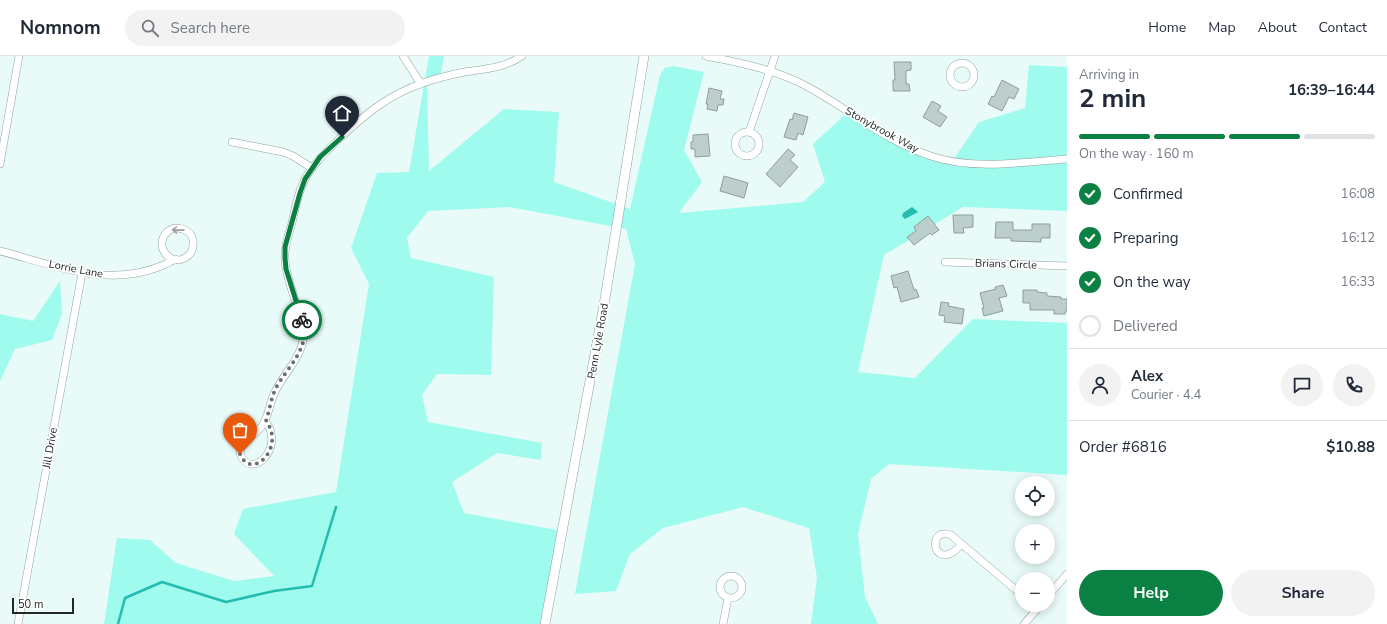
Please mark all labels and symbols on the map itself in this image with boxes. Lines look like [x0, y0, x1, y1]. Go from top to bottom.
pin [325, 96, 359, 137]
street label: Stonybrook Way [842, 103, 922, 157]
one-way arrow [172, 226, 185, 234]
street label: Brians Circle [975, 255, 1037, 273]
street label: Lorrie Lane [48, 256, 105, 282]
courier [282, 300, 322, 340]
street label: Penn Lyle Road [584, 302, 612, 380]
pin [223, 413, 257, 454]
street label: Jill Drive [39, 426, 61, 471]
scale bar [12, 596, 74, 615]

